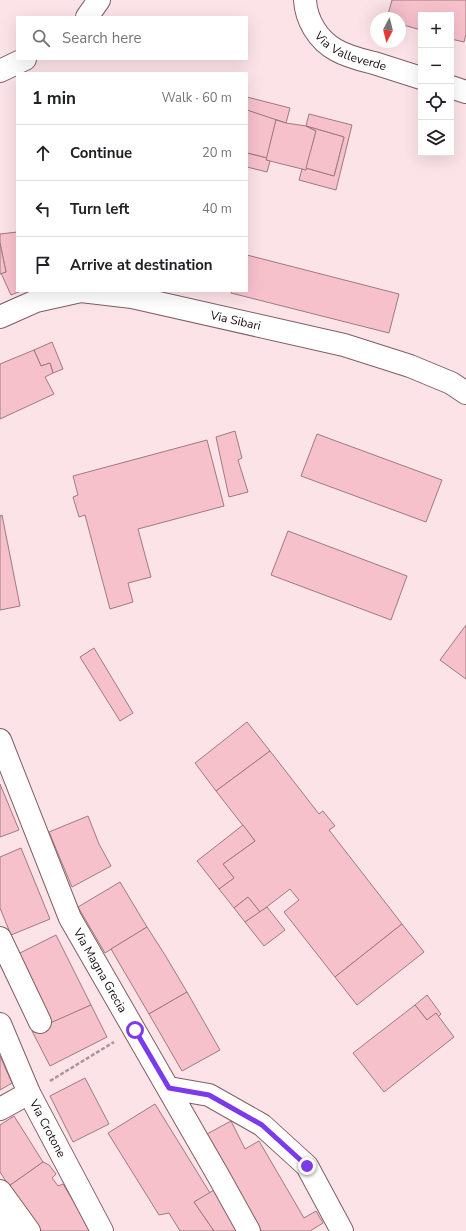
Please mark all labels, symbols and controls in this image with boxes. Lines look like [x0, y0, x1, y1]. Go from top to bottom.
north arrow [370, 12, 406, 48]
map controls [418, 12, 454, 156]
button: + [418, 12, 454, 48]
search box [16, 16, 248, 60]
icon: search [30, 27, 52, 49]
street label: Via Valleverde [310, 27, 388, 74]
text: Search here [62, 28, 142, 48]
button: − [418, 48, 454, 84]
button: locate [418, 84, 454, 120]
text: 1 min [32, 87, 76, 110]
text: Walk · 60 m [161, 89, 232, 107]
button: layers [418, 120, 454, 156]
icon: ahead [32, 142, 54, 164]
text: Continue [70, 143, 132, 163]
text: 20 m [202, 144, 232, 162]
icon: left [32, 198, 54, 220]
text: Turn left [70, 199, 129, 219]
text: 40 m [202, 200, 232, 218]
icon: arrive [32, 254, 54, 276]
text: Arrive at destination [70, 255, 213, 275]
street label: Via Sibari [208, 307, 262, 334]
street label: Via Magna Grecia [69, 925, 131, 1016]
route start [126, 1021, 144, 1039]
street label: Via Crotone [25, 1096, 70, 1160]
route end [298, 1157, 316, 1175]

